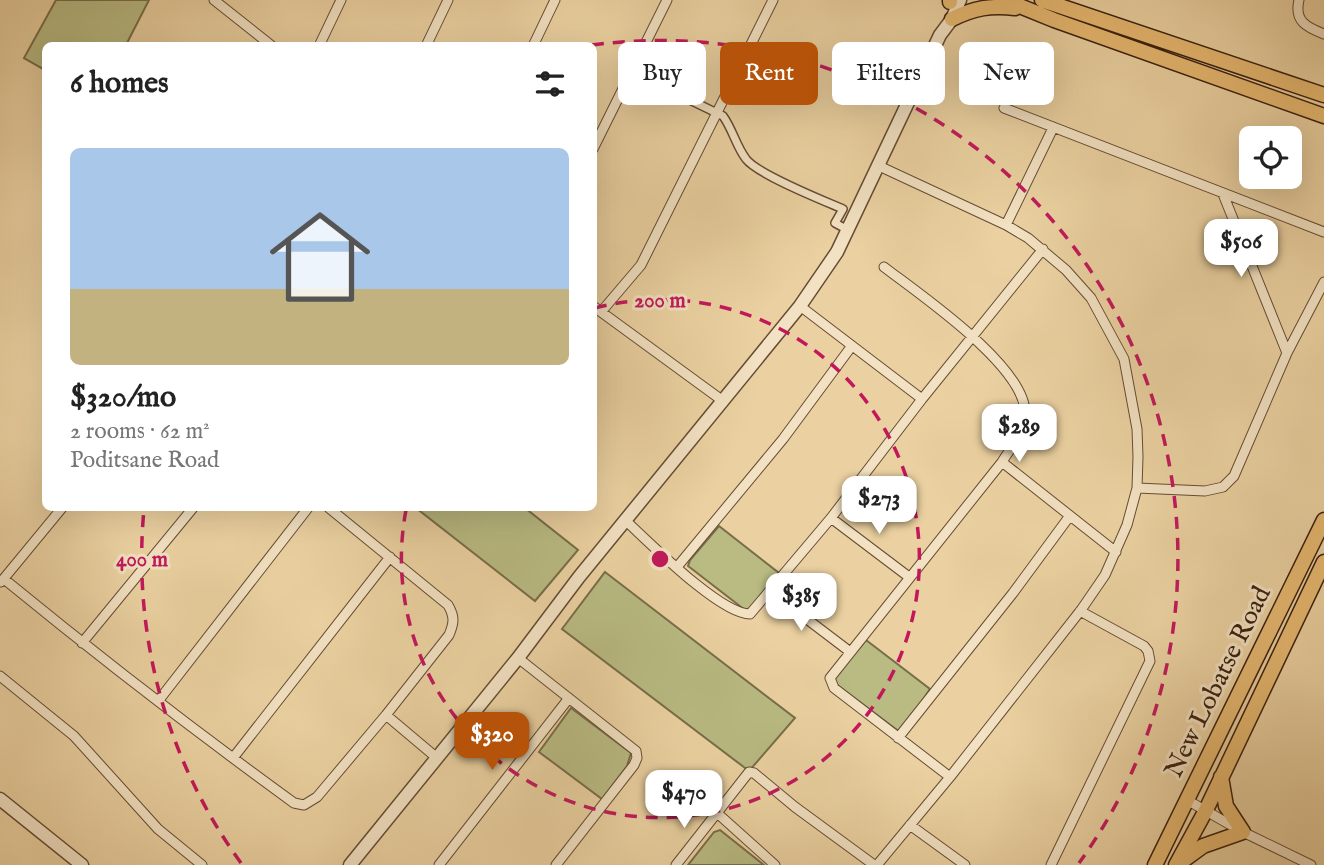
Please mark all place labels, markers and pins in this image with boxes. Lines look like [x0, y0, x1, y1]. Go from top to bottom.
pin: $506 [1200, 219, 1282, 279]
pin: $289 [978, 405, 1060, 464]
pin: $273 [838, 476, 920, 536]
centre of rings [648, 547, 672, 571]
pin: $385 [760, 574, 842, 633]
pin: $320 [451, 712, 533, 772]
pin: $470 [643, 770, 725, 830]

